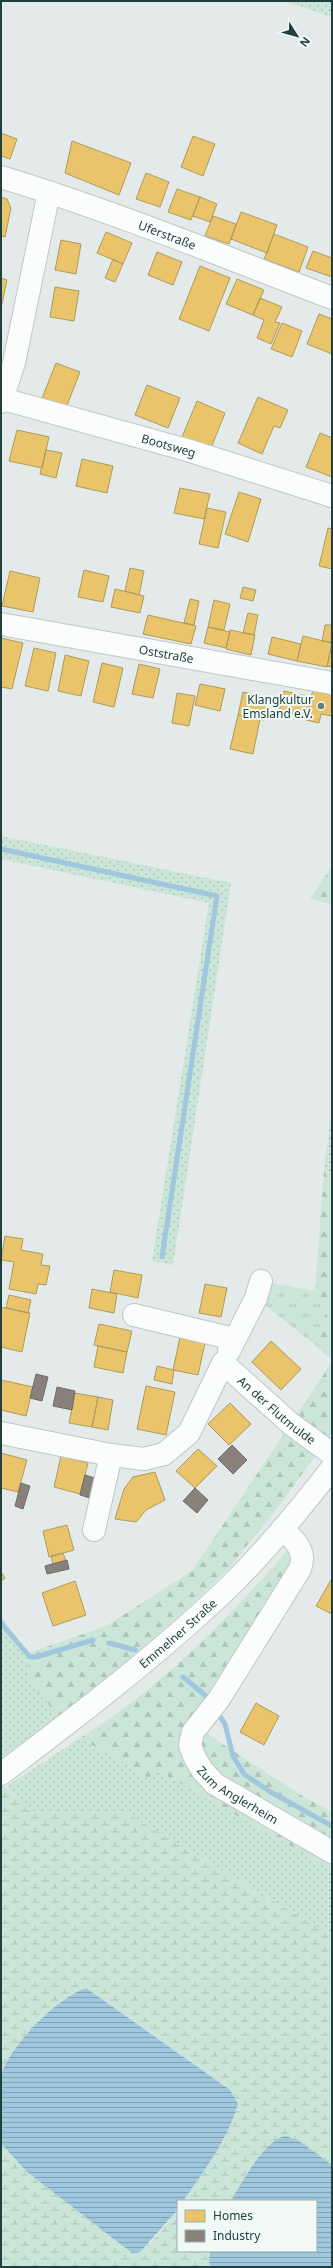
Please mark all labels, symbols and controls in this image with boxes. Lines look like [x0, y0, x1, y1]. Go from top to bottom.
north arrow [277, 16, 317, 56]
text: N [297, 34, 314, 50]
street label: Uferstraße [136, 216, 199, 253]
street label: Bootsweg [139, 429, 198, 461]
street label: Oststraße [138, 640, 195, 667]
place label: Klangkultur Emsland e.V. [243, 691, 313, 722]
marker: Klangkultur Emsland e.V. [316, 701, 326, 711]
street label: An der Flutmulde [234, 1372, 320, 1448]
street label: Emmelner Straße [135, 1594, 220, 1672]
street label: Zum Anglerheim [194, 1762, 282, 1828]
legend [177, 2200, 317, 2252]
text: Homes [213, 2207, 253, 2224]
text: Industry [213, 2227, 261, 2244]

